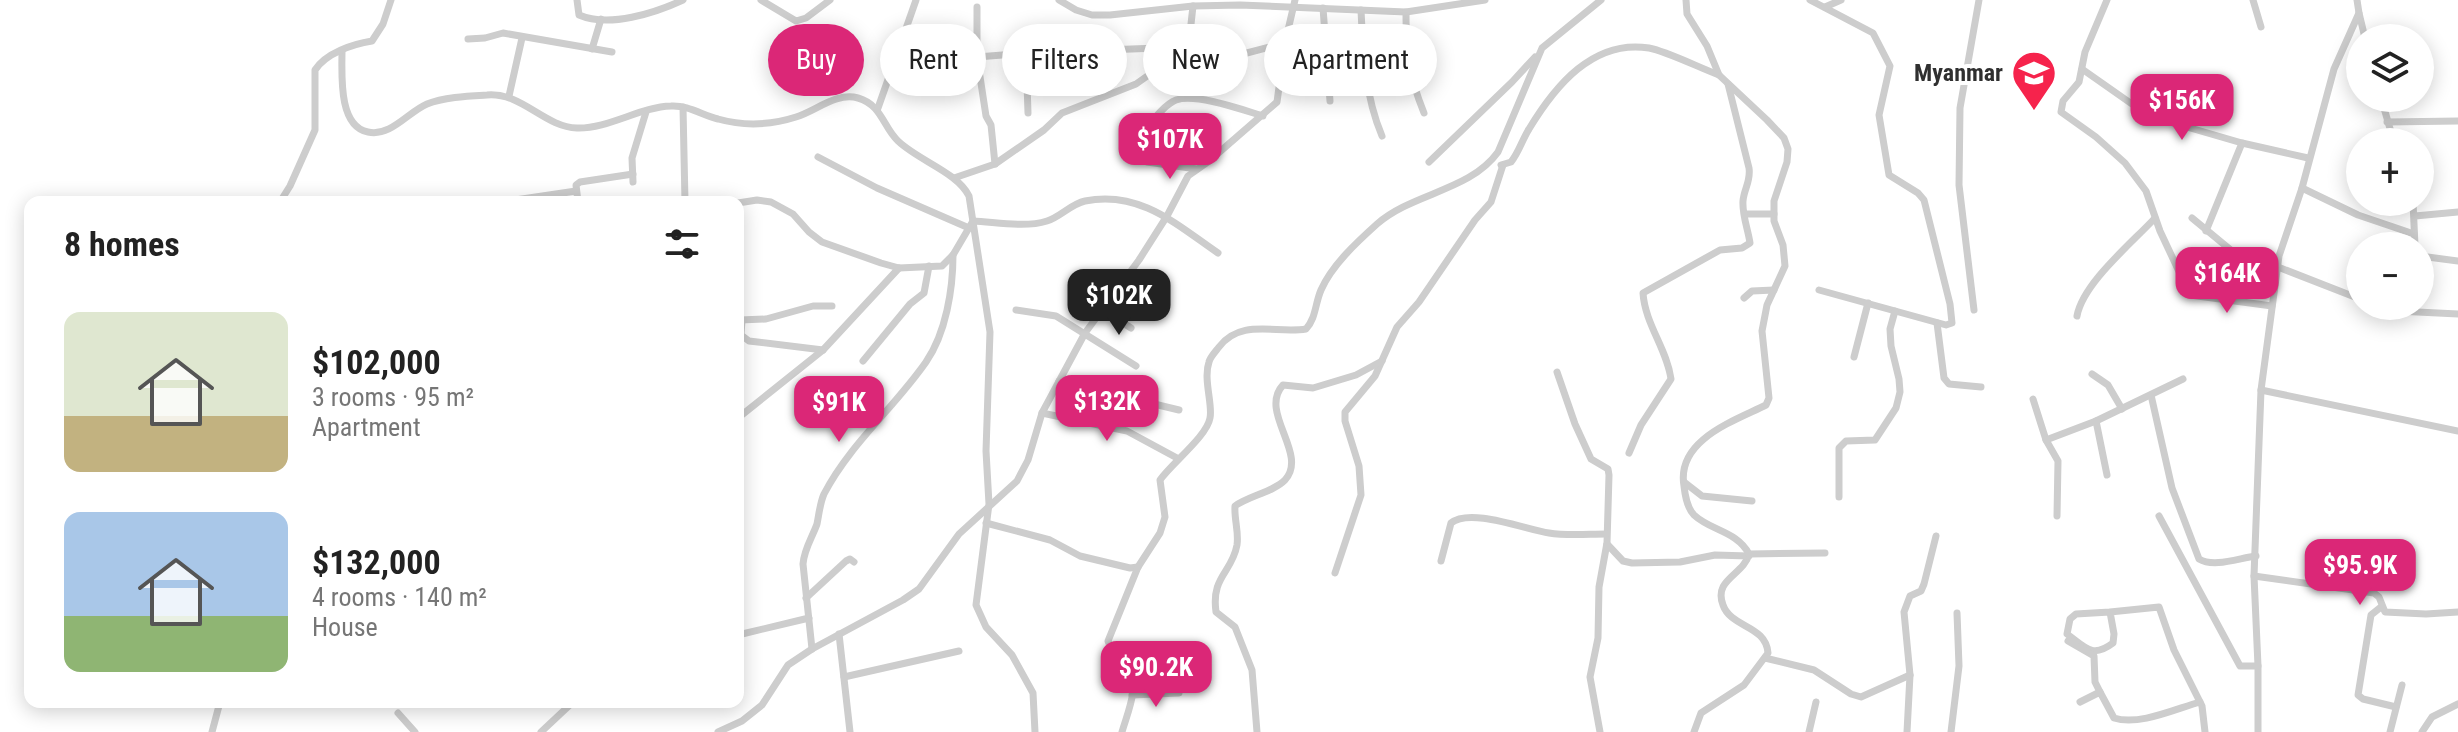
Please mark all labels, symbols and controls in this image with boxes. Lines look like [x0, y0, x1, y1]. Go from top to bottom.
chip: Buy [768, 24, 864, 96]
chip: Rent [880, 24, 986, 96]
chip: Filters [1002, 24, 1127, 96]
chip: New [1143, 24, 1248, 96]
chip: Apartment [1264, 24, 1437, 96]
map controls [2346, 24, 2434, 320]
button: layers [2346, 24, 2434, 112]
school or university icon: Myanmar [2010, 49, 2058, 112]
place label: Myanmar [1914, 59, 2003, 87]
pin: $156K [2126, 74, 2238, 142]
text: $156K [2149, 85, 2215, 115]
pin: $107K [1114, 113, 1226, 181]
text: $107K [1137, 124, 1203, 154]
button: + [2346, 128, 2434, 216]
icon: filters [660, 222, 704, 266]
text: 8 homes [64, 224, 180, 264]
button: − [2346, 232, 2434, 320]
pin: $164K [2171, 247, 2283, 315]
text: $164K [2194, 258, 2260, 288]
pin: $102K [1063, 269, 1175, 337]
text: $102K [1086, 280, 1152, 310]
text: $102,000 [312, 342, 441, 382]
icon: home [128, 344, 224, 440]
pin: $132K [1051, 375, 1163, 443]
pin: $91K [792, 376, 886, 444]
text: 3 rooms · 95 m² [312, 382, 474, 412]
text: $132K [1074, 386, 1140, 416]
text: $91K [812, 387, 866, 417]
text: Apartment [312, 412, 421, 442]
pin: $95.9K [2295, 539, 2425, 607]
text: $132,000 [312, 542, 441, 582]
icon: home [128, 544, 224, 640]
text: $95.9K [2323, 550, 2397, 580]
text: 4 rooms · 140 m² [312, 582, 487, 612]
text: House [312, 612, 378, 642]
pin: $90.2K [1091, 641, 1221, 709]
text: $90.2K [1119, 652, 1193, 682]

